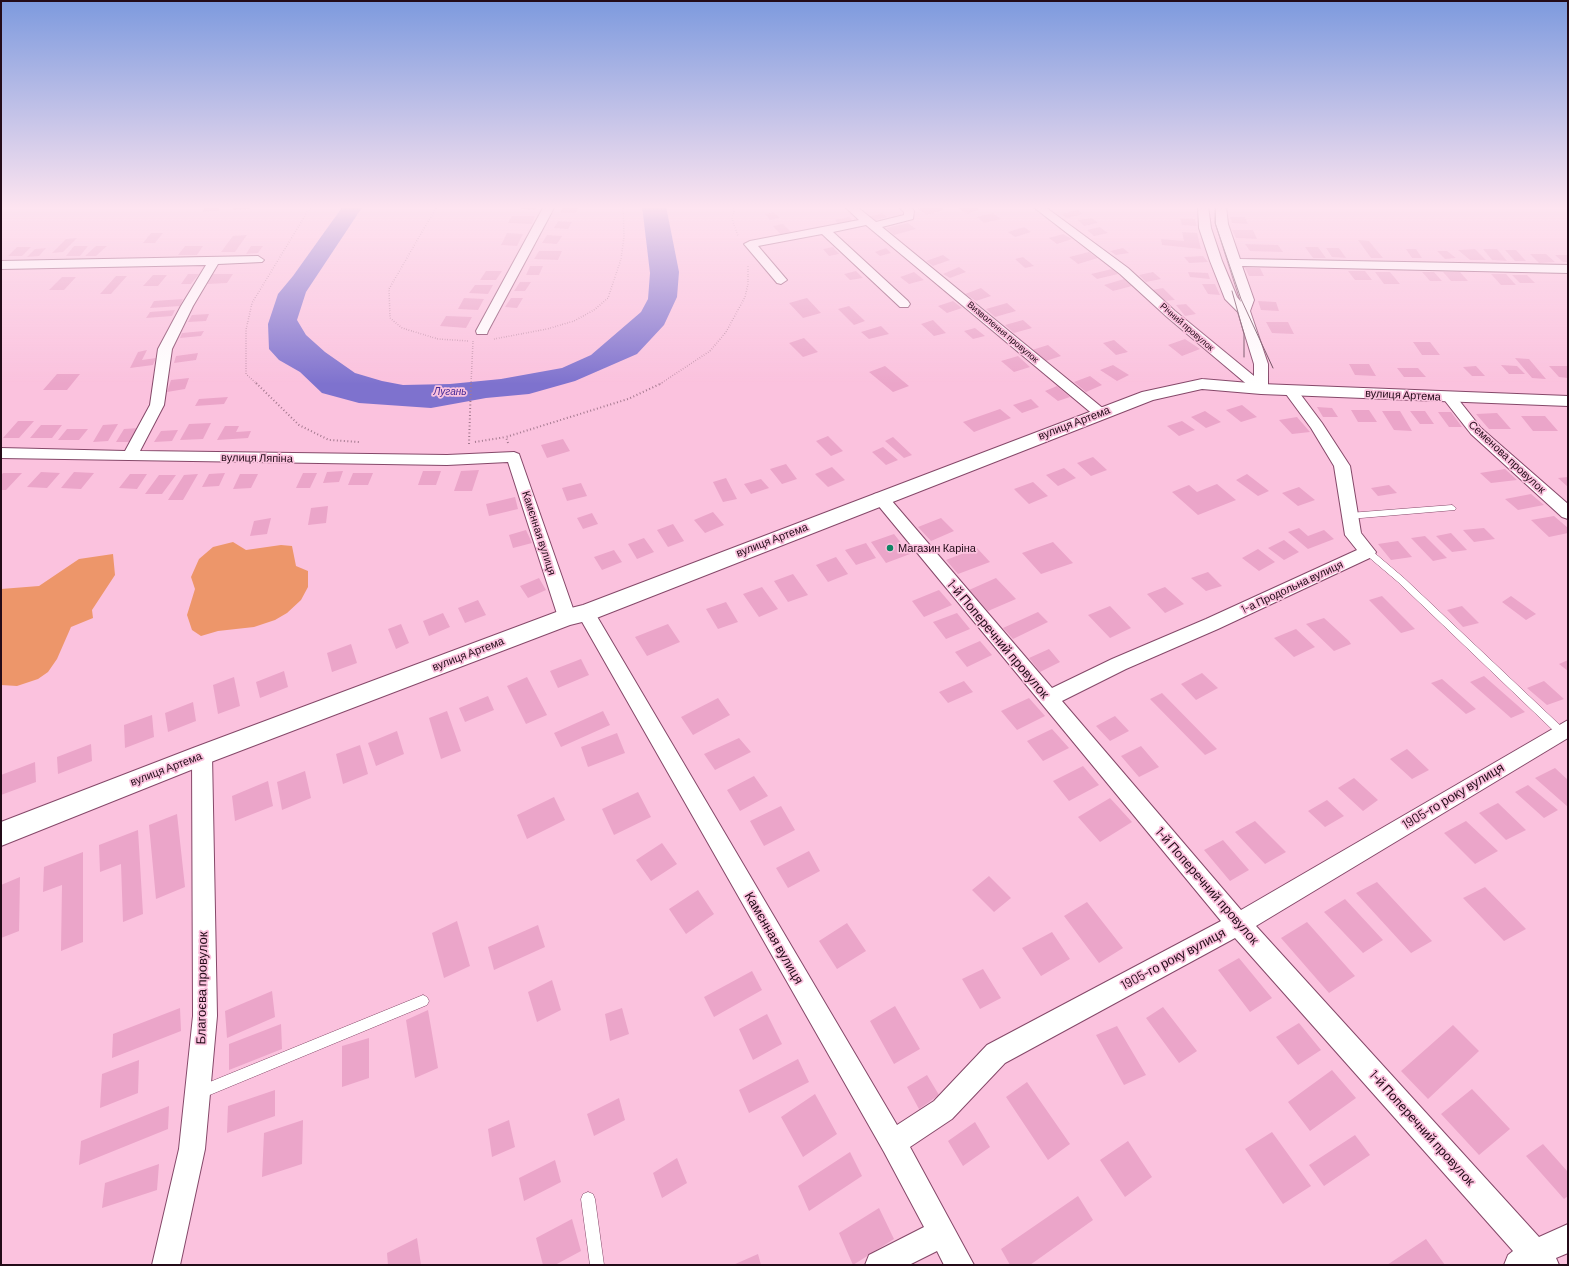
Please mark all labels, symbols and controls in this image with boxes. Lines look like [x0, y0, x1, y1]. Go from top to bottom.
street label: Визволення провулок [965, 299, 1041, 365]
street label: Річний провулок [1158, 301, 1216, 353]
water label: Лугань [434, 386, 466, 398]
street label: вулиця Артема [1365, 386, 1441, 404]
street label: вулиця Артема [1036, 403, 1112, 443]
street label: Семенова провулок [1466, 418, 1548, 496]
street label: вулиця Ляпіна [221, 451, 293, 465]
street label: Камєнная вулиця [519, 489, 559, 577]
street label: вулиця Артема [734, 520, 810, 560]
place label: Магазин Каріна [898, 541, 976, 555]
marker: Магазин Каріна [885, 543, 895, 553]
street label: 1-а Продольна вулиця [1239, 558, 1345, 616]
street label: 1-й Поперечний провулок [944, 576, 1052, 702]
street label: вулиця Артема [430, 634, 506, 674]
street label: вулиця Артема [128, 749, 204, 789]
street label: 1905-го року вулиця [1399, 759, 1507, 833]
street label: 1-й Поперечний провулок [1152, 824, 1262, 948]
street label: Камєнная вулиця [741, 889, 807, 987]
street label: 1905-го року вулиця [1118, 925, 1228, 993]
street label: Благоєва провулок [193, 931, 211, 1045]
street label: 1-й Поперечний провулок [1366, 1067, 1478, 1189]

